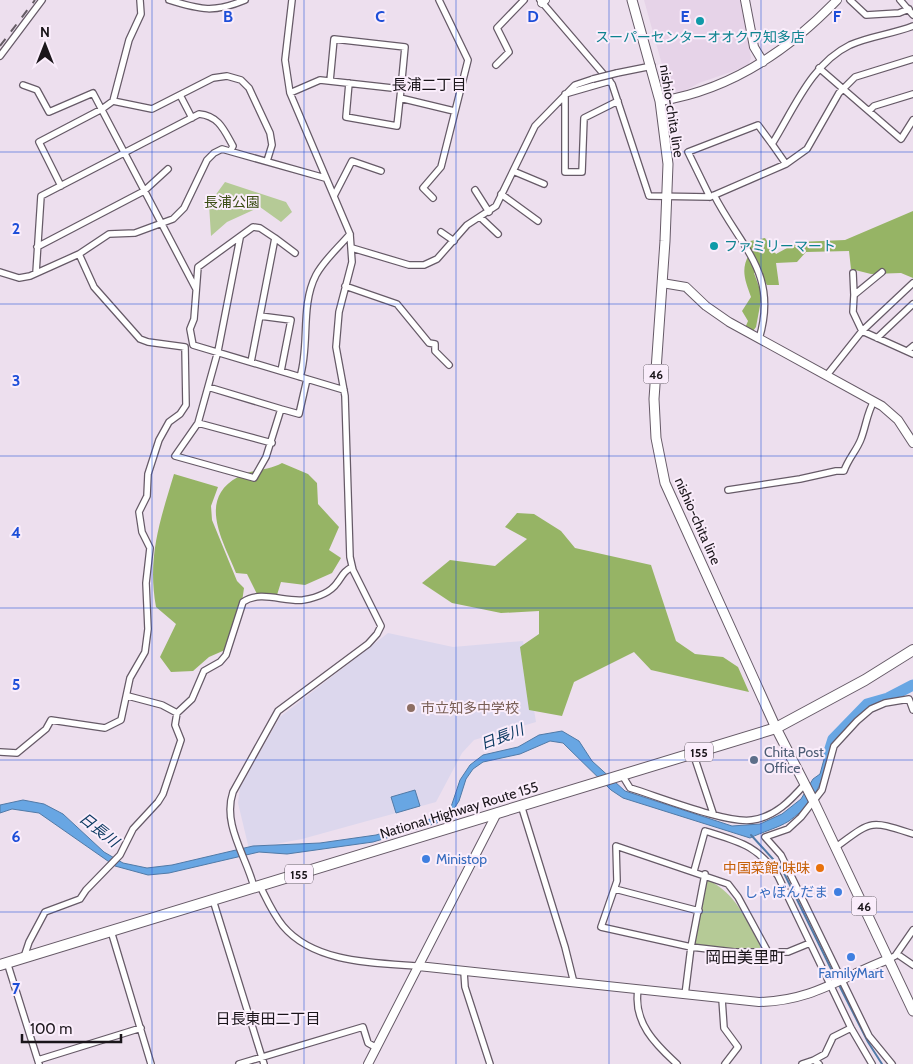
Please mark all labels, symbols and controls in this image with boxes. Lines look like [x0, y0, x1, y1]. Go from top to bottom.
text: B [223, 7, 233, 26]
text: C [375, 7, 385, 26]
text: D [527, 7, 539, 26]
text: E [680, 7, 690, 26]
text: F [833, 7, 842, 26]
marker: スーパーセンターオオクワ知多店 [694, 15, 706, 27]
north arrow [20, 20, 70, 70]
text: N [40, 23, 50, 41]
place label: スーパーセンターオオクワ知多店 [595, 28, 805, 46]
street label: nishio-chita line [656, 63, 688, 159]
district label: 長浦二丁目 [391, 76, 467, 94]
park label: 長浦公園 [204, 193, 260, 211]
text: 2 [12, 219, 20, 238]
place label: ファミリーマート [724, 237, 836, 255]
marker: ファミリーマート [708, 240, 720, 252]
road number: 46 [644, 364, 668, 384]
text: 3 [12, 371, 20, 390]
street label: nishio-chita line [671, 475, 725, 567]
text: 4 [11, 523, 21, 542]
text: 5 [12, 675, 20, 694]
place label: 市立知多中学校 [421, 699, 519, 717]
marker: 市立知多中学校 [405, 702, 417, 714]
water label: 日長川 [478, 720, 528, 753]
road number: 155 [685, 742, 713, 762]
place label: Chita Post Office [764, 743, 824, 777]
marker: Chita Post Office [748, 754, 760, 766]
street label: National Highway Route 155 [378, 777, 540, 843]
water label: 日長川 [76, 809, 124, 852]
text: 6 [12, 827, 21, 846]
place label: Ministop [436, 850, 487, 868]
marker: Ministop [420, 853, 432, 865]
place label: 中国菜館 味味 [723, 859, 810, 877]
marker: 中国菜館 味味 [814, 862, 826, 874]
road number: 155 [285, 864, 313, 884]
place label: しゃぼんだま [744, 883, 828, 901]
marker: しゃぼんだま [832, 886, 844, 898]
road number: 46 [852, 896, 876, 916]
district label: 岡田美里町 [705, 948, 785, 967]
marker: FamilyMart [845, 951, 857, 963]
place label: FamilyMart [818, 964, 884, 982]
text: 7 [12, 979, 21, 998]
district label: 日長東田二丁目 [215, 1010, 321, 1028]
scale bar [22, 1012, 121, 1044]
text: 100 m [30, 1020, 72, 1038]

